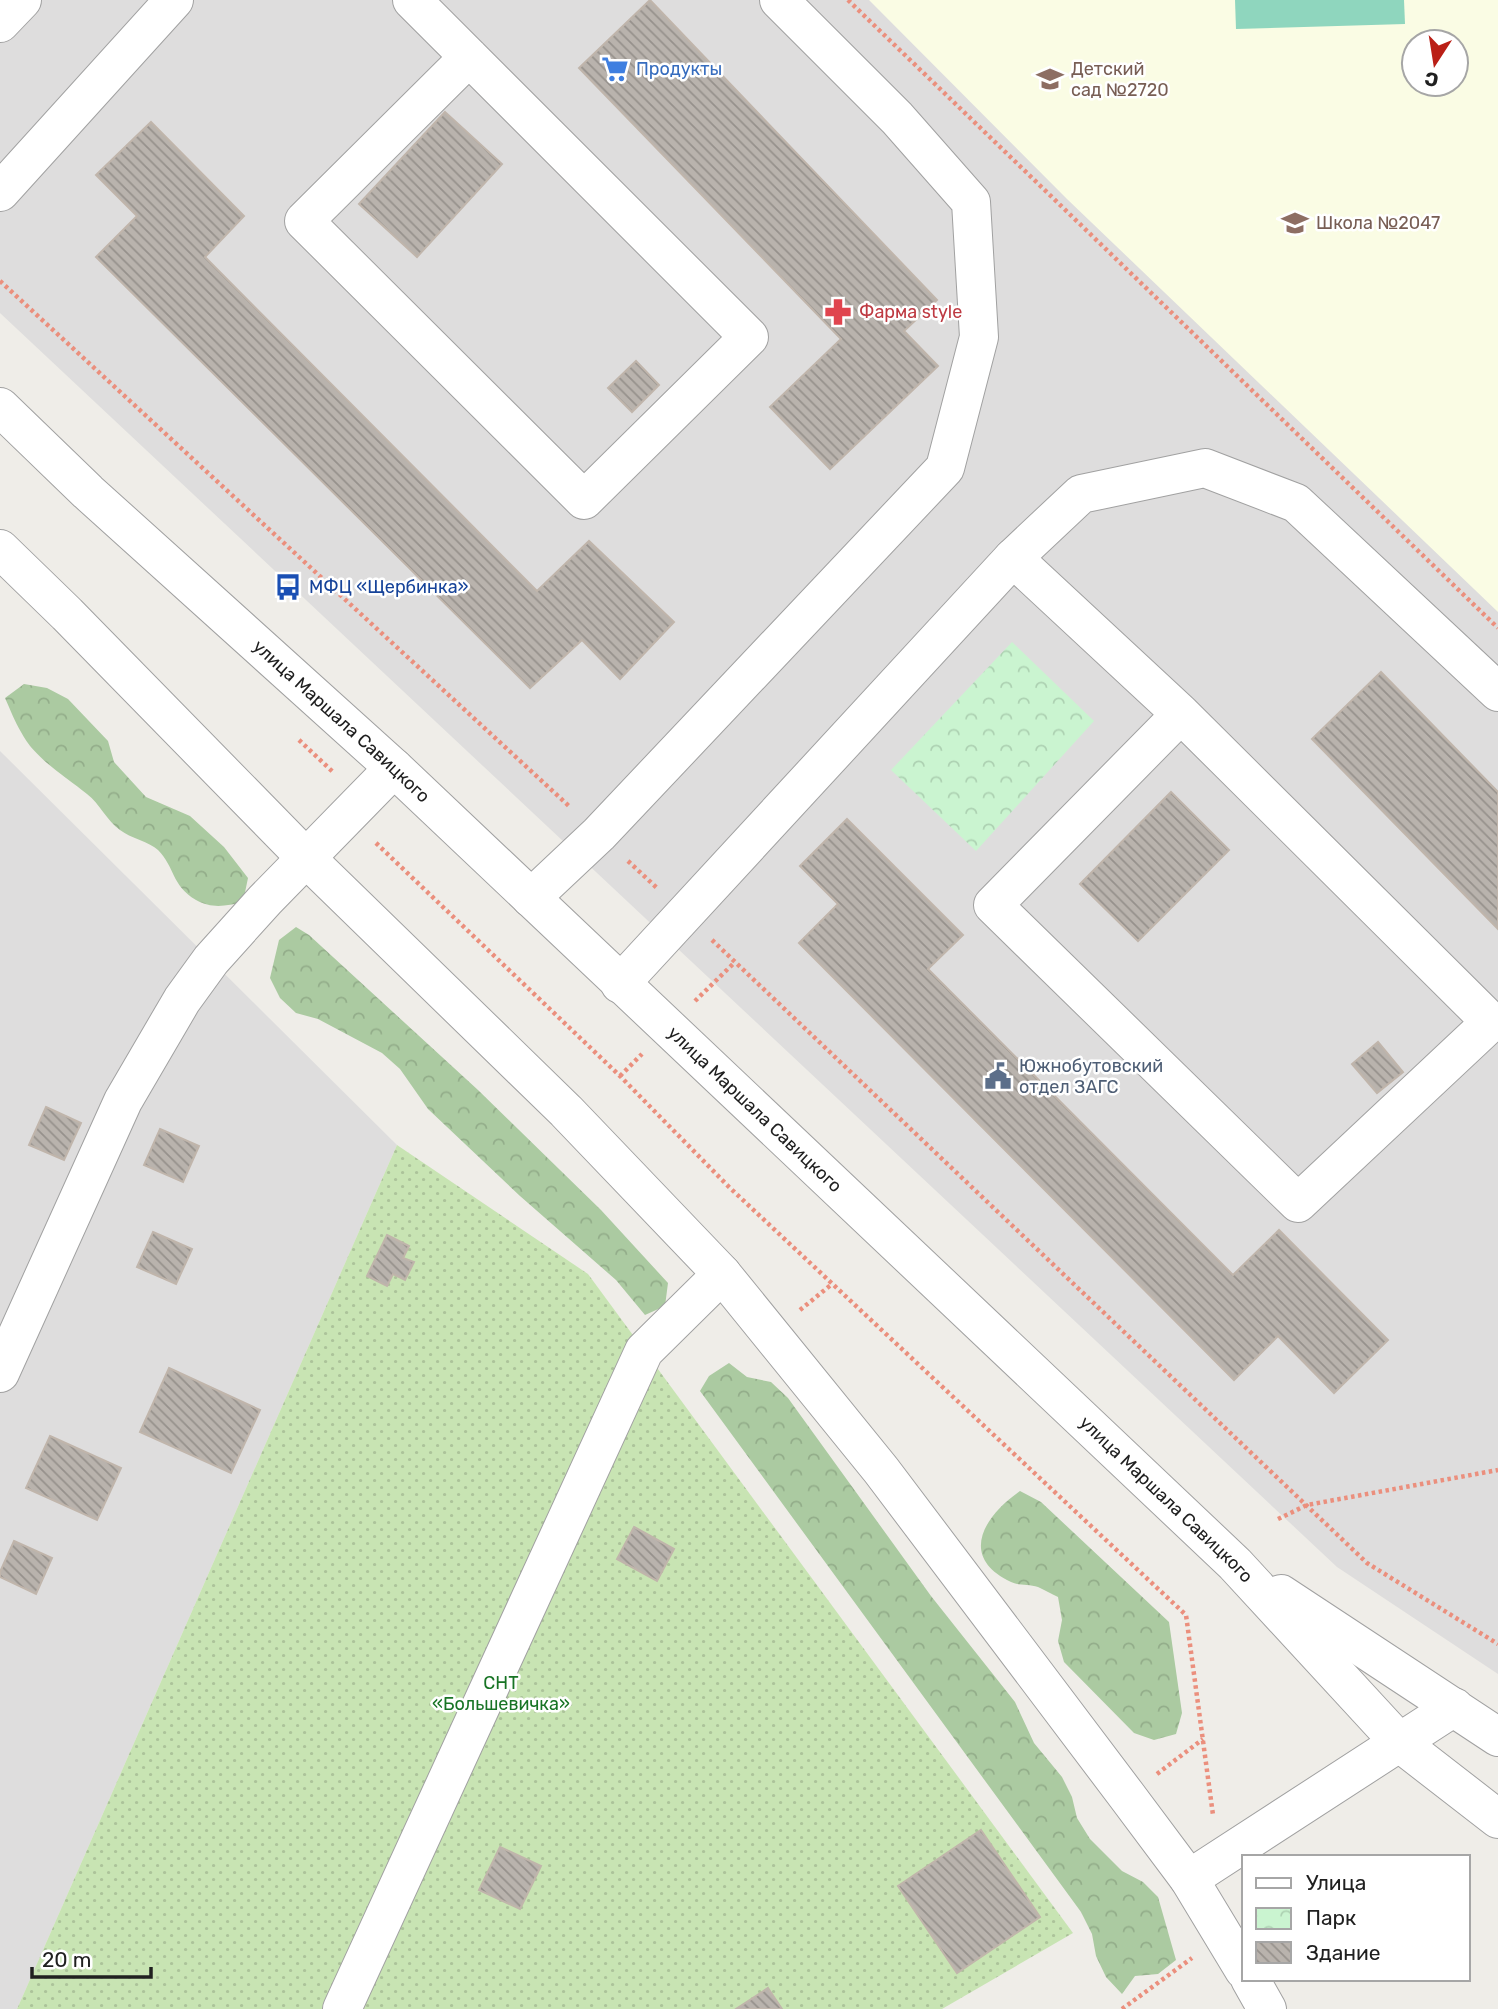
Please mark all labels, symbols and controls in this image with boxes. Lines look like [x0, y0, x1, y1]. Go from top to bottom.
north arrow [1400, 28, 1470, 98]
supermarket icon: Продукты [600, 54, 630, 84]
place label: Продукты [636, 58, 722, 80]
place label: Детский сад №2720 [1071, 58, 1169, 101]
school or university icon: Детский сад №2720 [1035, 64, 1065, 94]
text: С [1423, 67, 1440, 92]
school or university icon: Школа №2047 [1280, 208, 1310, 238]
place label: Школа №2047 [1316, 212, 1440, 234]
pharmacy icon: Фарма style [823, 297, 853, 327]
place label: Фарма style [859, 301, 962, 323]
bus stop icon: МФЦ «Щербинка» [273, 572, 303, 602]
place label: МФЦ «Щербинка» [309, 576, 469, 598]
street label: улица Маршала Савицкого [248, 635, 435, 807]
street label: улица Маршала Савицкого [663, 1022, 846, 1197]
place label: Южнобутовский отдел ЗАГС [1019, 1055, 1163, 1098]
public building icon: Южнобутовский отдел ЗАГС [983, 1061, 1013, 1091]
street label: улица Маршала Савицкого [1075, 1411, 1258, 1587]
park label: СНТ «Большевичка» [432, 1672, 570, 1715]
legend [1242, 1855, 1470, 1981]
text: Улица [1306, 1870, 1366, 1895]
text: Парк [1306, 1905, 1356, 1930]
scale bar [32, 1936, 150, 1980]
text: Здание [1306, 1940, 1381, 1965]
text: 20 m [42, 1947, 91, 1972]

